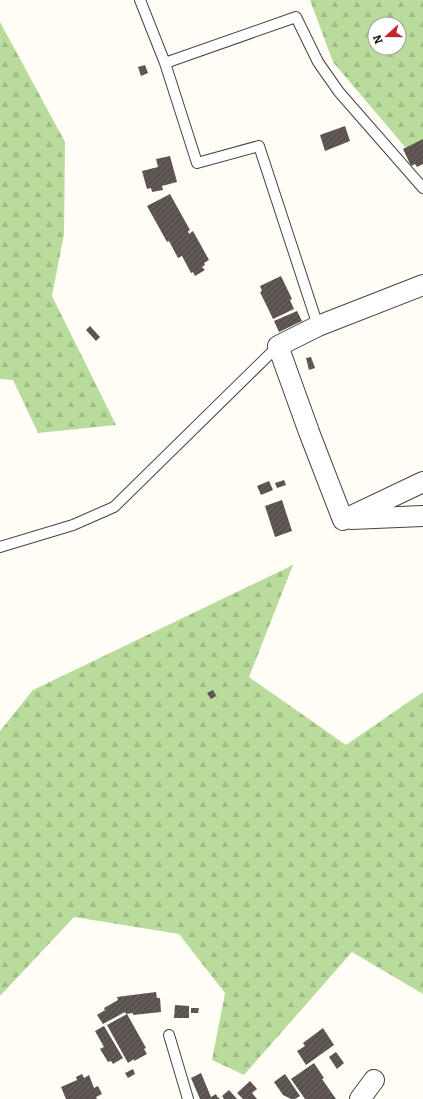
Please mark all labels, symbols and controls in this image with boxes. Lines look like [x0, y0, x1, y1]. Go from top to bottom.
north arrow [367, 16, 407, 56]
text: N [370, 33, 386, 46]

